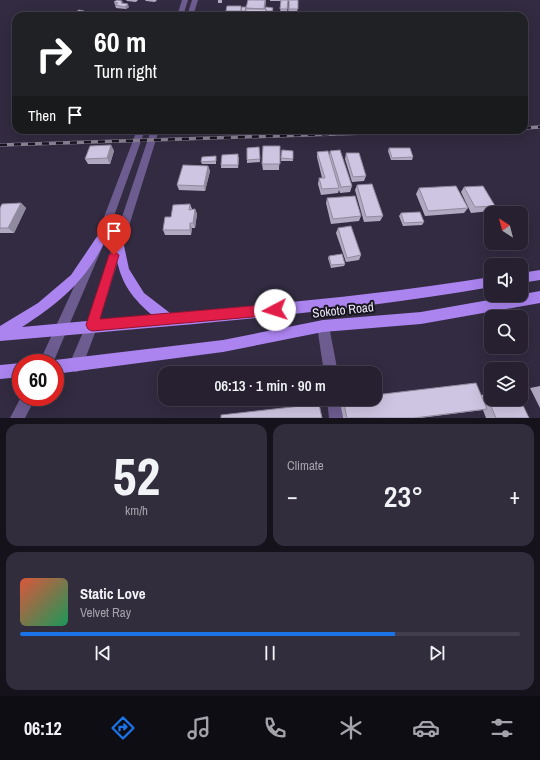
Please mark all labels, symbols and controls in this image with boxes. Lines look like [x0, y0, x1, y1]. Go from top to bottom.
text: 60 m [94, 23, 146, 61]
icon: right [28, 28, 80, 80]
text: Turn right [94, 59, 157, 84]
icon: arrive [64, 104, 86, 126]
text: Then [28, 105, 56, 126]
north arrow [484, 206, 528, 250]
map controls [484, 206, 528, 406]
pin [97, 214, 131, 255]
icon: arrive [103, 220, 125, 242]
button: sound [484, 258, 528, 302]
position arrow [254, 289, 296, 331]
street label: Sokoto Road [311, 298, 375, 322]
button: search [484, 310, 528, 354]
speed limit sign: 60 [12, 354, 64, 406]
button: layers [484, 362, 528, 406]
text: 06:13 · 1 min · 90 m [214, 375, 326, 396]
text: 52 [113, 441, 160, 511]
text: Climate [287, 457, 324, 474]
text: 23° [384, 476, 423, 516]
text: − [287, 481, 298, 511]
text: + [509, 481, 520, 511]
text: km/h [125, 502, 148, 519]
text: Static Love [80, 583, 146, 604]
text: Velvet Ray [80, 604, 131, 621]
icon: previous [92, 642, 114, 664]
icon: pause [259, 642, 281, 664]
icon: next [426, 642, 448, 664]
icon: directions [109, 714, 137, 742]
icon: music [185, 714, 213, 742]
icon: phone [261, 714, 289, 742]
icon: climate [337, 714, 365, 742]
icon: car [412, 714, 440, 742]
icon: filters [488, 714, 516, 742]
text: 06:12 [24, 716, 62, 741]

